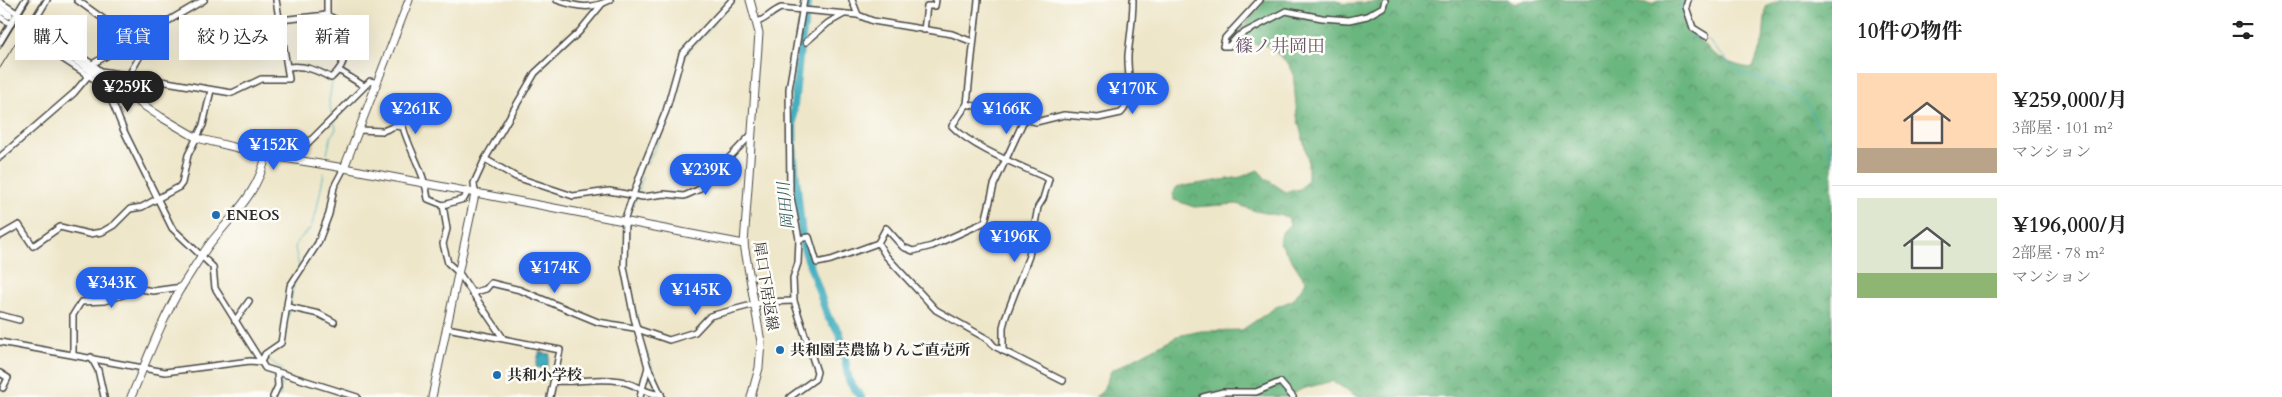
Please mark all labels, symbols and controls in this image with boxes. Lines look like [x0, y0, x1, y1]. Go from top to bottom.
chip: 購入 [15, 15, 87, 60]
chip: 賃貸 [97, 15, 169, 60]
chip: 絞り込み [179, 15, 287, 60]
chip: 新着 [297, 15, 369, 60]
icon: filters [2229, 16, 2257, 44]
text: 10件の物件 [1857, 17, 1963, 46]
district label: 篠ノ井岡田 [1235, 34, 1325, 59]
pin: ¥259K [93, 70, 163, 113]
pin: ¥170K [1098, 72, 1168, 115]
text: ¥259K [103, 76, 153, 98]
text: ¥170K [1108, 78, 1158, 100]
text: ¥259,000/月 [2012, 86, 2128, 115]
pin: ¥261K [381, 92, 451, 135]
pin: ¥166K [972, 92, 1042, 135]
icon: home [1897, 93, 1957, 153]
text: ¥261K [391, 98, 441, 120]
text: ¥166K [982, 98, 1032, 120]
text: 3部屋 · 101 m² [2012, 117, 2113, 139]
pin: ¥152K [239, 128, 309, 171]
text: ¥152K [249, 134, 299, 156]
text: マンション [2012, 141, 2091, 163]
pin: ¥239K [671, 154, 741, 196]
text: ¥239K [681, 159, 731, 181]
water label: 岡田川 [772, 179, 799, 231]
place label: ENEOS [226, 205, 280, 225]
marker: ENEOS [210, 209, 222, 221]
text: ¥196,000/月 [2012, 211, 2128, 240]
icon: home [1897, 218, 1957, 278]
pin: ¥196K [980, 220, 1050, 263]
text: ¥196K [990, 226, 1040, 248]
street label: 犀口下居返線 [749, 240, 783, 332]
text: 2部屋 · 78 m² [2012, 242, 2104, 264]
pin: ¥174K [520, 252, 590, 294]
text: ¥174K [530, 257, 580, 279]
pin: ¥343K [77, 266, 147, 309]
text: マンション [2012, 266, 2091, 288]
text: ¥343K [87, 272, 137, 294]
pin: ¥145K [661, 274, 731, 316]
text: ¥145K [671, 279, 721, 301]
place label: 共和園芸農協りんご直売所 [790, 340, 970, 360]
marker: 共和園芸農協りんご直売所 [774, 344, 786, 356]
place label: 共和小学校 [507, 365, 582, 385]
marker: 共和小学校 [491, 369, 503, 381]

